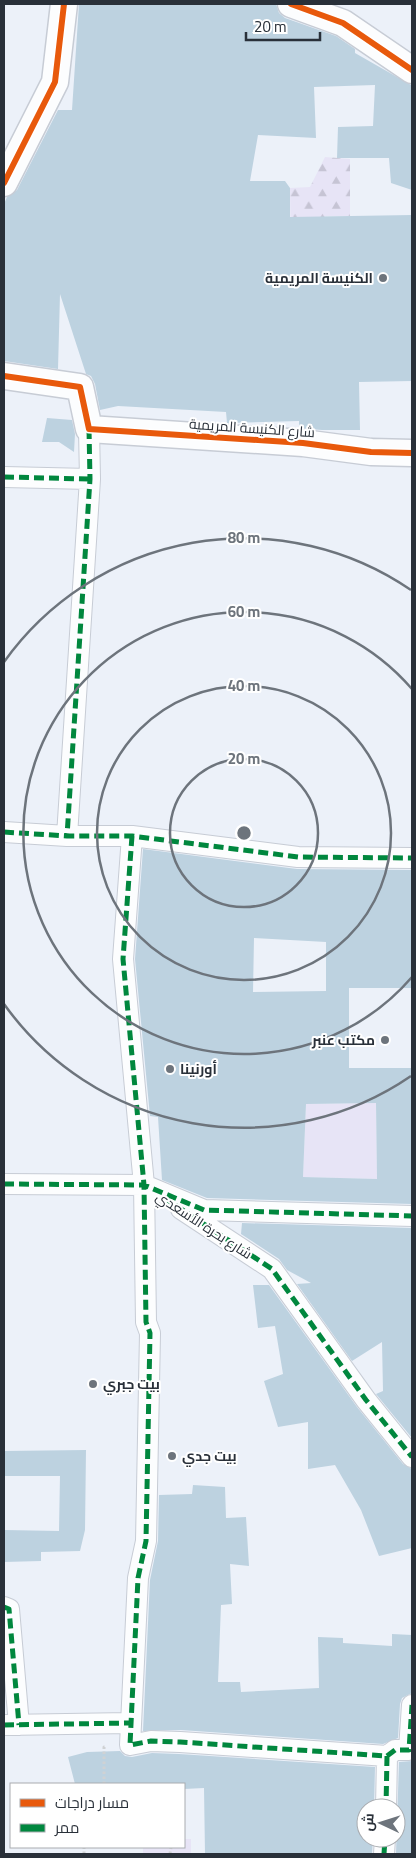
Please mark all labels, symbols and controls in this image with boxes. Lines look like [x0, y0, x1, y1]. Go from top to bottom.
scale bar [246, 10, 320, 42]
text: 20 m [254, 12, 287, 41]
place label: الكنيسة المريمية [265, 265, 373, 291]
marker: الكنيسة المريمية [377, 272, 389, 284]
street label: شارع الكنيسة المريمية [188, 411, 316, 445]
text: 80 m [228, 523, 260, 552]
text: 60 m [228, 597, 260, 626]
text: 40 m [228, 671, 260, 700]
text: 20 m [228, 744, 260, 773]
centre of rings [235, 824, 253, 842]
place label: مكتب عنبر [311, 1027, 375, 1053]
marker: مكتب عنبر [379, 1034, 391, 1046]
place label: أورنينا [180, 1056, 217, 1082]
marker: أورنينا [164, 1063, 176, 1075]
street label: شارع بحرة الأسعدي [150, 1184, 258, 1266]
place label: بيت جبري [103, 1371, 160, 1397]
marker: بيت جبري [87, 1378, 99, 1390]
place label: بيت جدي [182, 1443, 237, 1469]
marker: بيت جدي [166, 1450, 178, 1462]
legend [10, 1783, 185, 1848]
text: مسار دراجات [55, 1788, 129, 1817]
north arrow [356, 1798, 406, 1848]
text: ش [354, 1812, 382, 1832]
text: ممر [54, 1813, 79, 1842]

